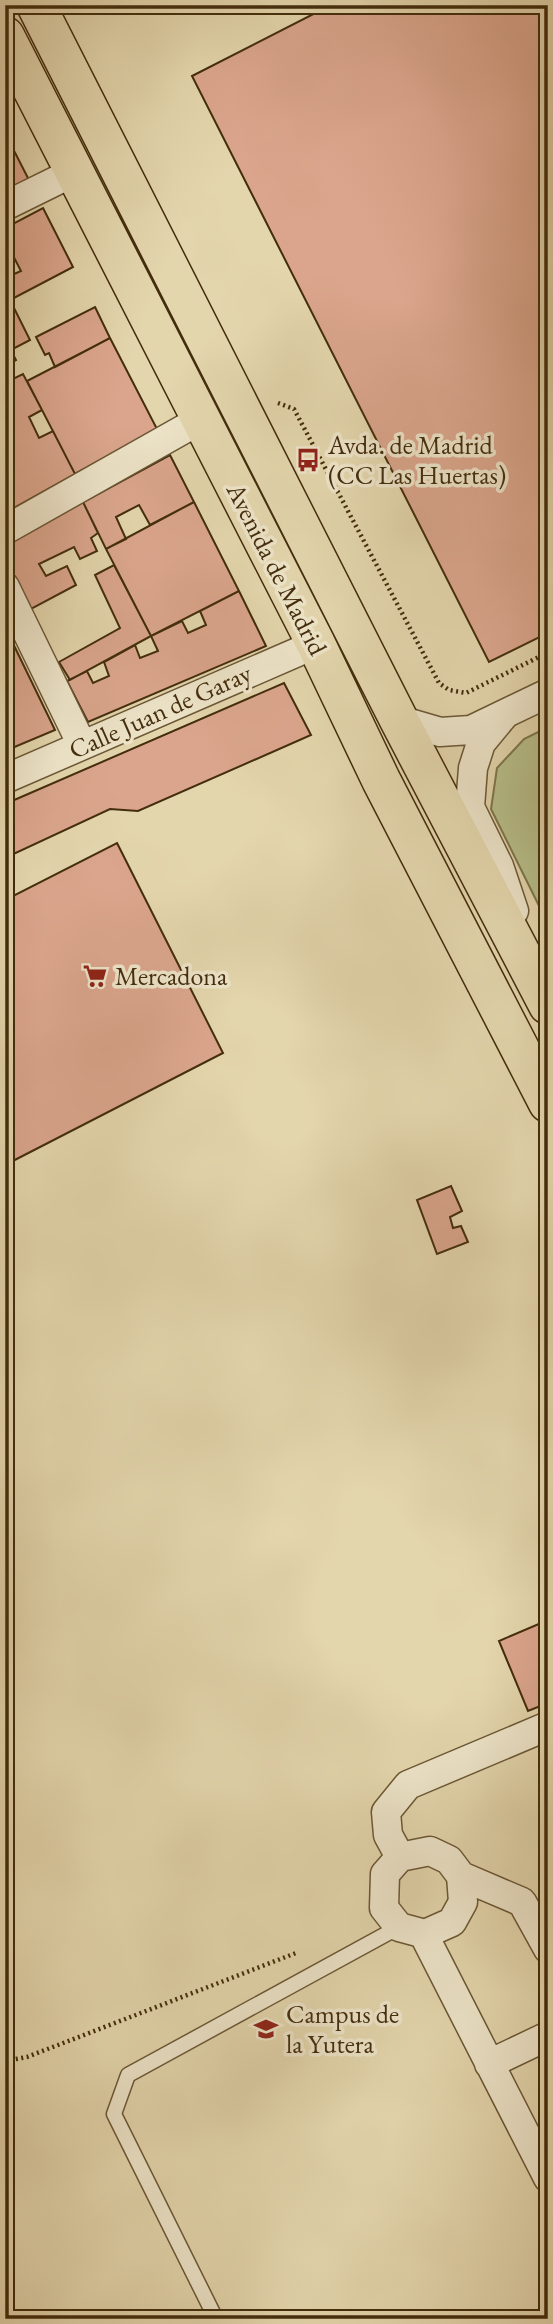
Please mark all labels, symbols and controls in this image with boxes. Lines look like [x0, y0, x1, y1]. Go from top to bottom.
place label: Avda. de Madrid (CC Las Huertas) [327, 428, 506, 492]
bus stop icon: Avda. de Madrid (CC Las Huertas) [294, 446, 322, 474]
street label: Avenida de Madrid [218, 476, 335, 662]
street label: Calle Juan de Garay [63, 655, 257, 766]
place label: Mercadona [115, 959, 228, 993]
supermarket icon: Mercadona [81, 962, 109, 990]
place label: Campus de la Yutera [286, 1997, 399, 2061]
school or university icon: Campus de la Yutera [252, 2015, 280, 2043]

